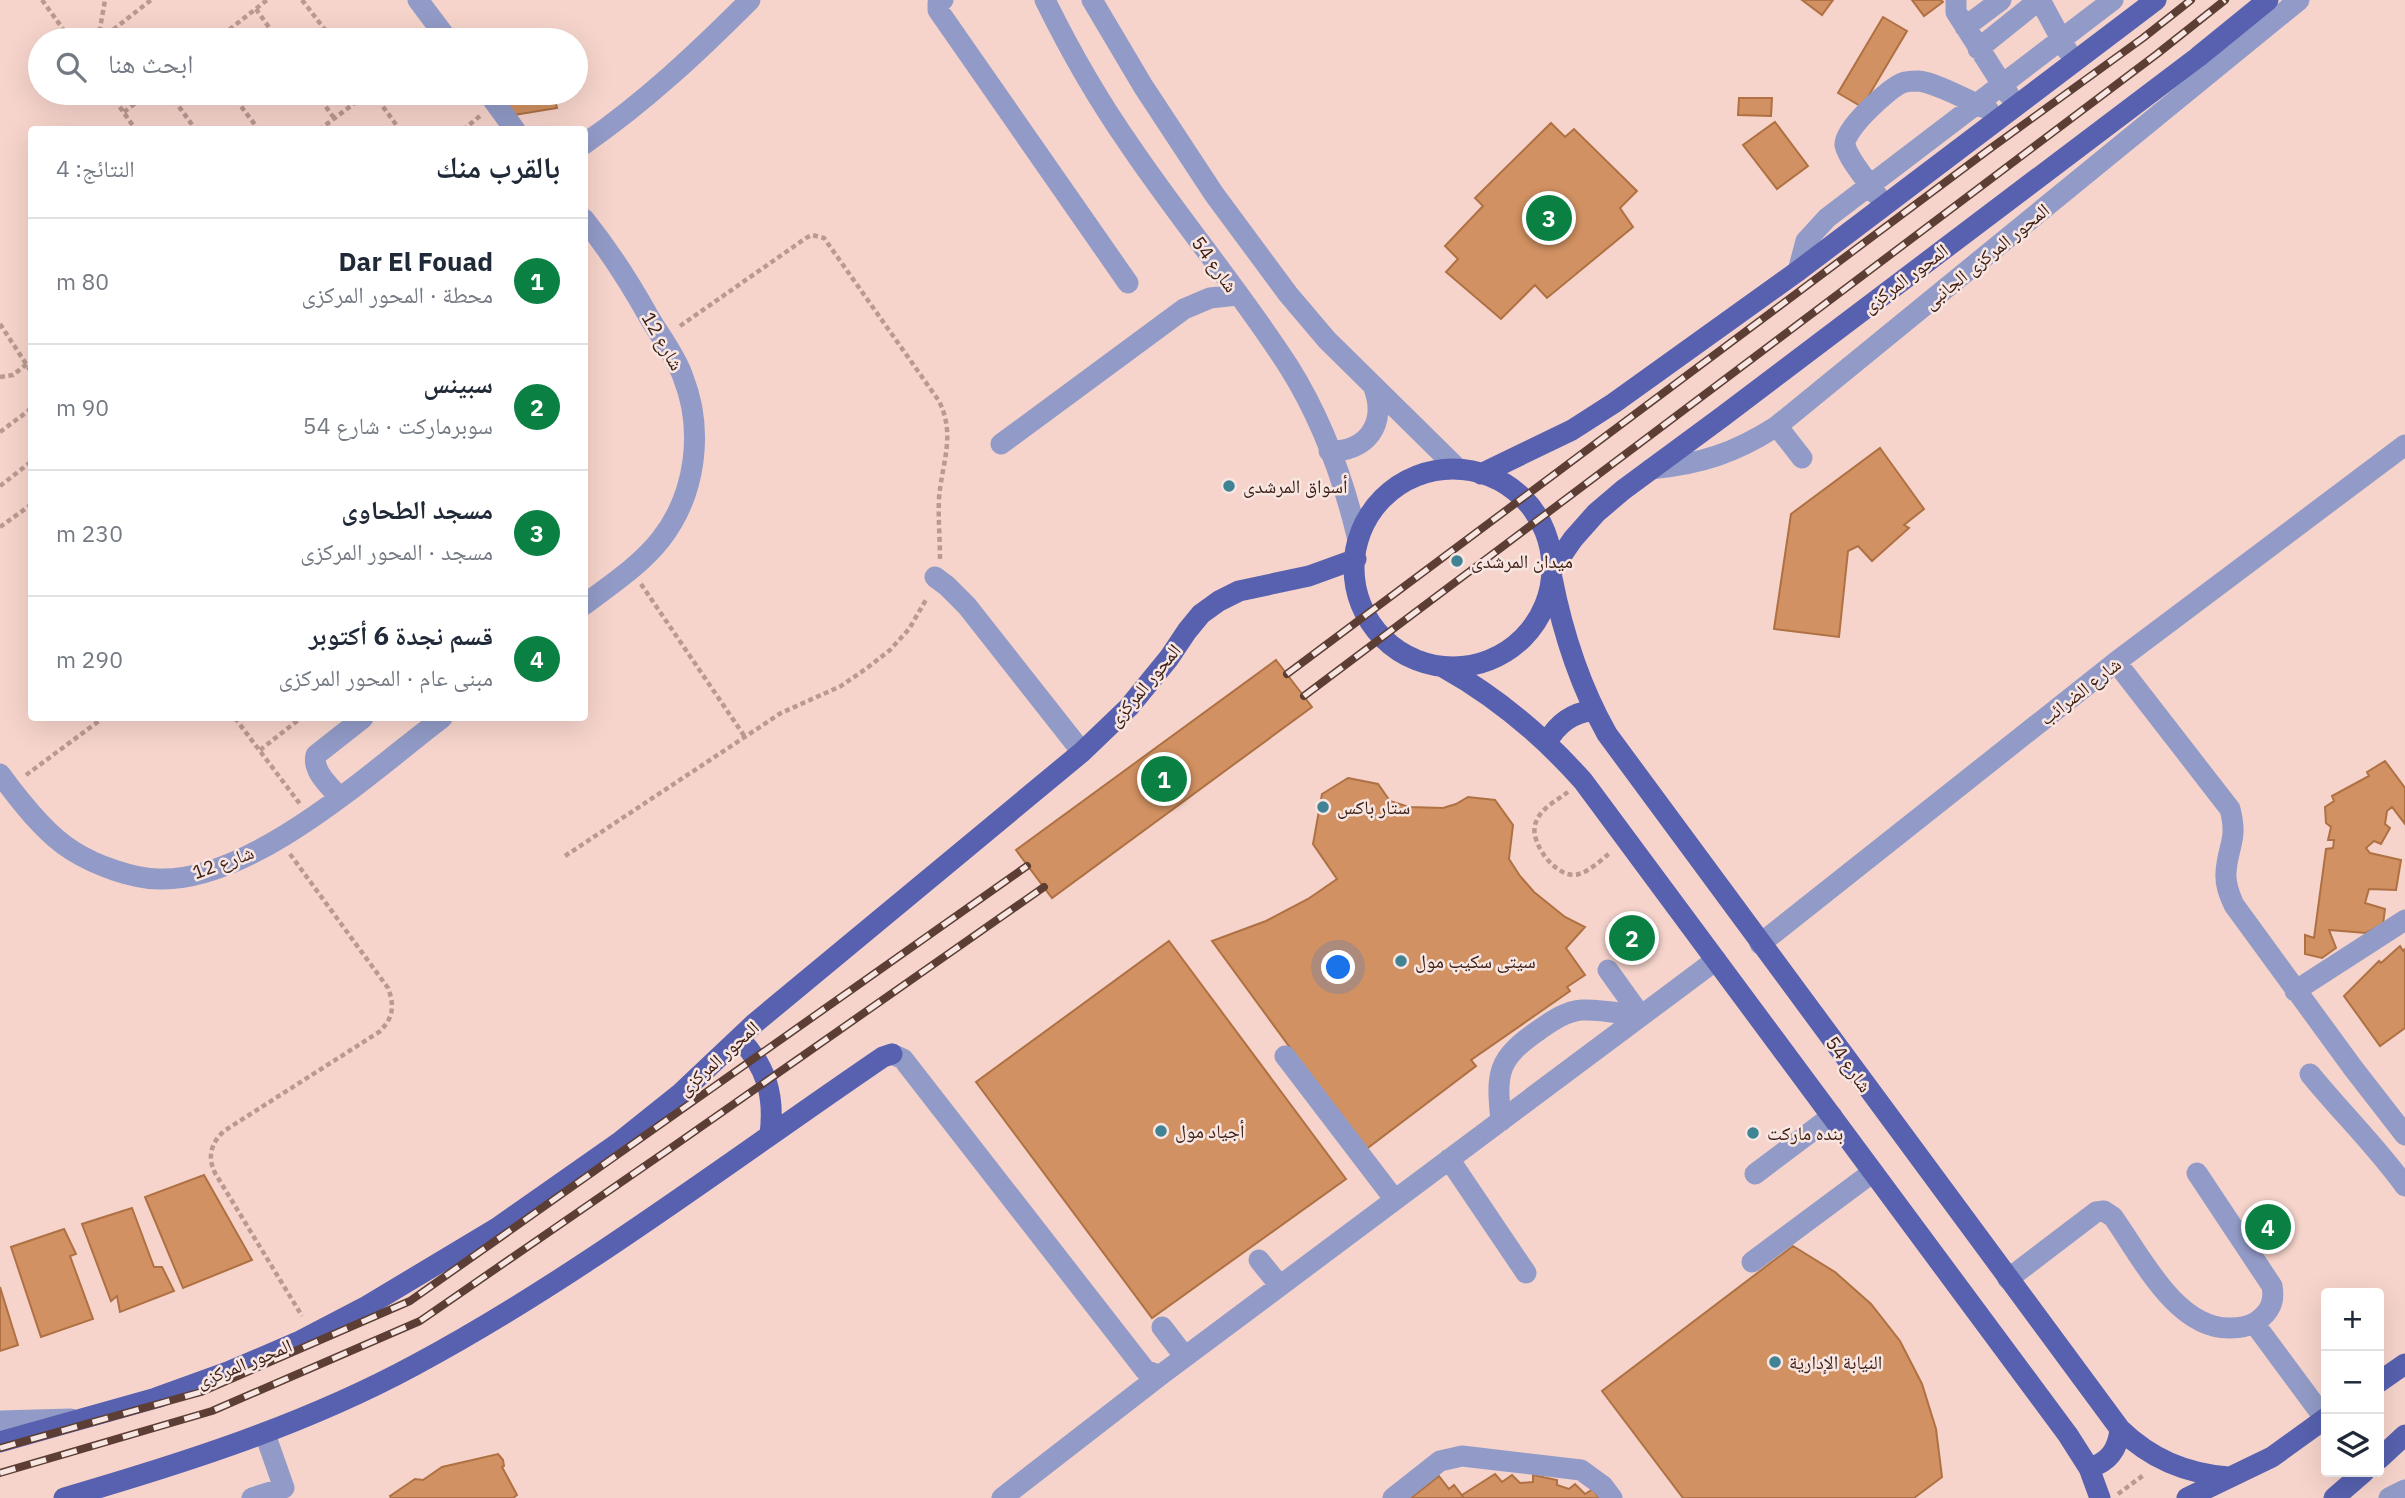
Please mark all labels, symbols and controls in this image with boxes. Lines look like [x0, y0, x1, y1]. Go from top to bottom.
search box [28, 28, 588, 105]
text: ابحث هنا [108, 46, 193, 80]
icon: search [52, 48, 90, 86]
text: بالقرب منك [436, 147, 560, 186]
text: النتائج: 4 [56, 153, 135, 183]
pin: 3 [1526, 192, 1572, 244]
street label: المحور المركزى الجانبى [1918, 198, 2054, 314]
street label: شارع 54 [1187, 231, 1243, 297]
street label: المحور المركزى [1857, 238, 1953, 318]
text: Dar El Fouad [339, 244, 493, 278]
text: 80 m [56, 266, 109, 296]
text: 1 [530, 266, 544, 296]
text: محطة · المحور المركزى [302, 279, 493, 309]
street label: شارع 12 [637, 308, 689, 374]
text: سبينس [423, 366, 493, 400]
text: 90 m [56, 392, 109, 422]
text: 2 [530, 392, 544, 422]
text: سوبرماركت · شارع 54 [303, 410, 493, 440]
place label: أسواق المرشدى [1243, 474, 1348, 498]
marker: أسواق المرشدى [1221, 478, 1237, 494]
text: مسجد الطحاوى [341, 492, 493, 526]
text: 230 m [56, 518, 123, 548]
text: 3 [530, 518, 544, 548]
text: مسجد · المحور المركزى [300, 536, 493, 566]
place label: ميدان المرشدى [1471, 549, 1573, 573]
marker: ميدان المرشدى [1449, 553, 1465, 569]
text: قسم نجدة 6 أكتوبر [309, 618, 493, 652]
street label: المحور المركزى [1102, 639, 1186, 731]
text: 290 m [56, 644, 123, 674]
text: 4 [530, 644, 544, 674]
street label: شارع الضرائب [2034, 652, 2126, 730]
text: مبنى عام · المحور المركزى [278, 662, 493, 692]
pin: 1 [1141, 753, 1187, 805]
place label: ستار باكس [1337, 795, 1410, 819]
marker: ستار باكس [1315, 799, 1331, 815]
street label: شارع 12 [189, 840, 257, 884]
pin: 2 [1609, 912, 1655, 964]
place label: سيتى سكيب مول [1415, 949, 1536, 973]
your location [1321, 950, 1355, 984]
marker: سيتى سكيب مول [1393, 953, 1409, 969]
street label: المحور المركزى [672, 1015, 764, 1101]
street label: شارع 54 [1821, 1031, 1877, 1097]
place label: أجياد مول [1175, 1119, 1244, 1143]
place label: بنده ماركت [1767, 1121, 1843, 1145]
marker: أجياد مول [1153, 1123, 1169, 1139]
marker: بنده ماركت [1745, 1125, 1761, 1141]
pin: 4 [2245, 1201, 2291, 1253]
map controls [2321, 1288, 2384, 1477]
button: + [2321, 1288, 2384, 1351]
street label: المحور المركزى [193, 1333, 295, 1393]
place label: النيابة الإدارية [1789, 1350, 1882, 1375]
button: − [2321, 1351, 2384, 1414]
marker: النيابة الإدارية [1767, 1354, 1783, 1370]
button: layers [2321, 1414, 2384, 1477]

